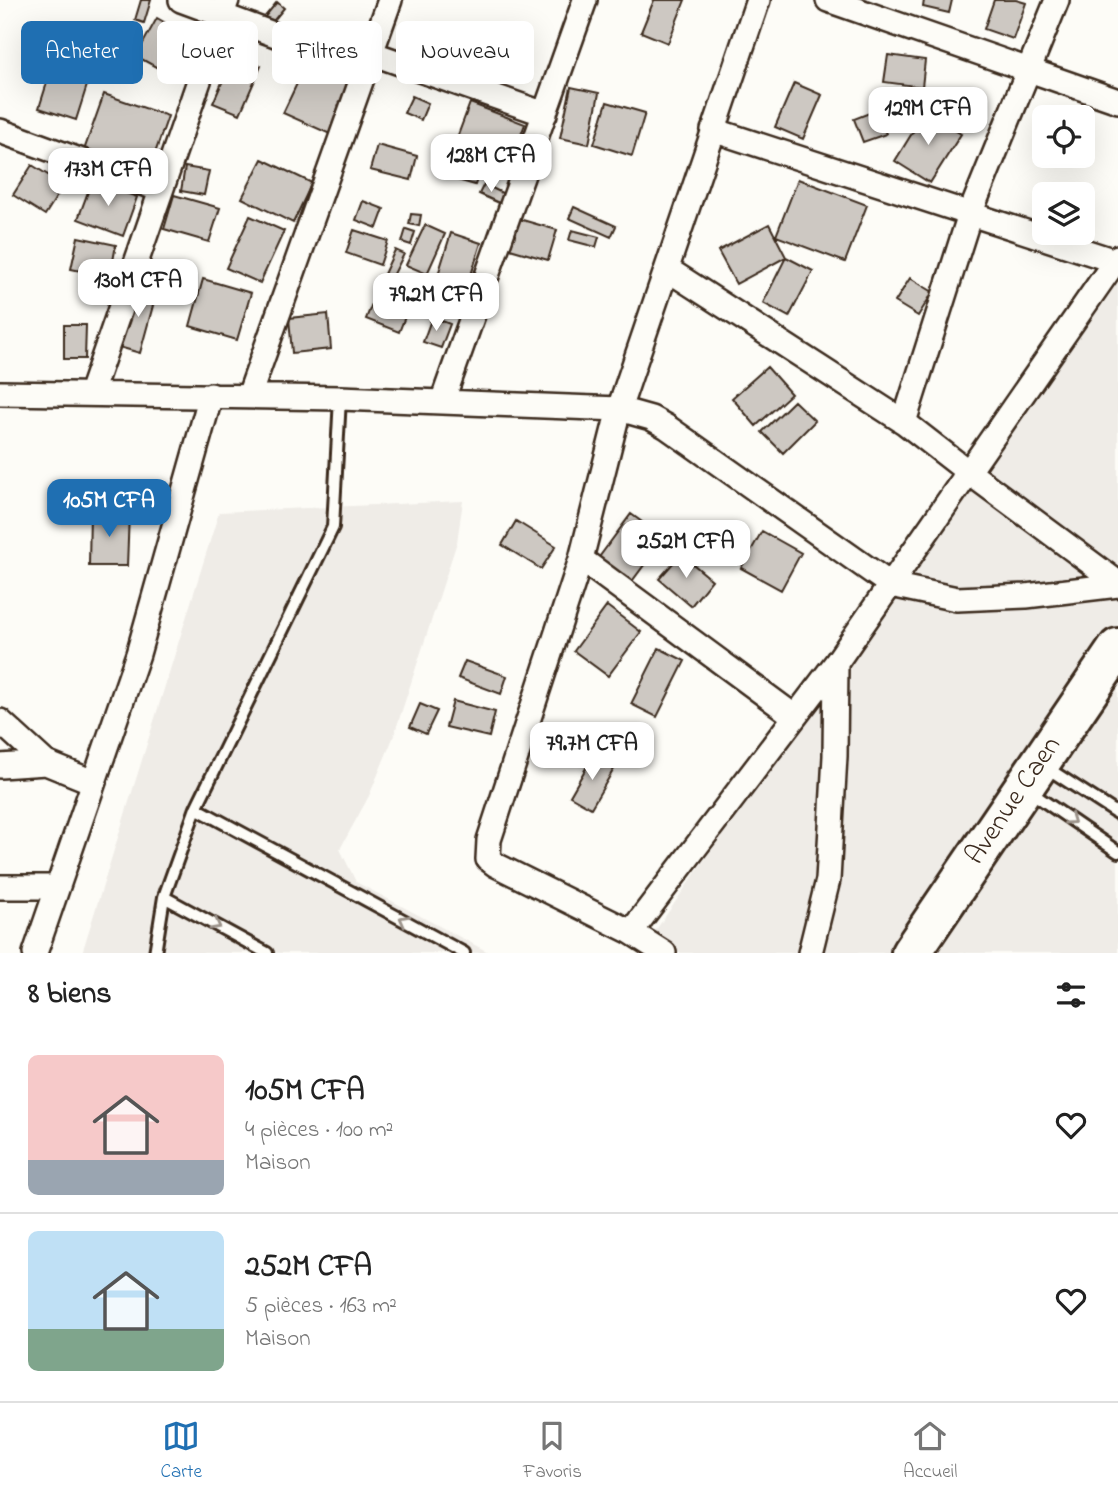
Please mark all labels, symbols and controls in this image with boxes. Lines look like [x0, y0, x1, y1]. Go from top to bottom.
chip: Acheter [21, 21, 143, 84]
chip: Louer [157, 21, 258, 84]
chip: Filtres [272, 21, 382, 84]
chip: Nouveau [396, 21, 534, 84]
pin: 129M CFA [856, 88, 1000, 147]
text: 129M CFA [884, 93, 972, 126]
map controls [1032, 105, 1095, 245]
button: locate [1032, 105, 1095, 168]
pin: 128M CFA [419, 134, 563, 194]
text: 128M CFA [447, 140, 535, 173]
pin: 173M CFA [36, 148, 180, 208]
text: 173M CFA [64, 154, 152, 187]
button: layers [1032, 182, 1095, 245]
pin: 130M CFA [66, 260, 210, 319]
text: 130M CFA [94, 265, 182, 298]
pin: 79.2M CFA [356, 274, 516, 333]
text: 79.2M CFA [389, 279, 483, 312]
pin: 105M CFA [37, 480, 181, 539]
text: 105M CFA [63, 485, 155, 518]
pin: 252M CFA [614, 520, 758, 580]
text: 252M CFA [637, 526, 735, 559]
pin: 79.7M CFA [512, 722, 672, 782]
text: 79.7M CFA [546, 728, 638, 761]
street label: Avenue Caen [956, 728, 1072, 874]
one-way arrow [1063, 812, 1076, 824]
one-way arrow [398, 915, 411, 929]
one-way arrow [209, 917, 221, 930]
text: 8 biens [28, 973, 112, 1017]
icon: filters [1052, 976, 1090, 1014]
text: 105M CFA [245, 1070, 365, 1114]
icon: home [84, 1083, 168, 1167]
icon: heart [1052, 1106, 1090, 1144]
text: 4 pièces · 100 m² [245, 1114, 393, 1147]
text: Maison [245, 1147, 311, 1180]
text: 252M CFA [245, 1246, 372, 1290]
icon: home [84, 1259, 168, 1343]
icon: heart [1052, 1282, 1090, 1320]
text: 5 pièces · 163 m² [245, 1290, 397, 1323]
text: Maison [245, 1323, 311, 1356]
tab: Carte [161, 1417, 202, 1486]
tab: Favoris [523, 1417, 582, 1486]
tab: Accueil [903, 1417, 957, 1486]

